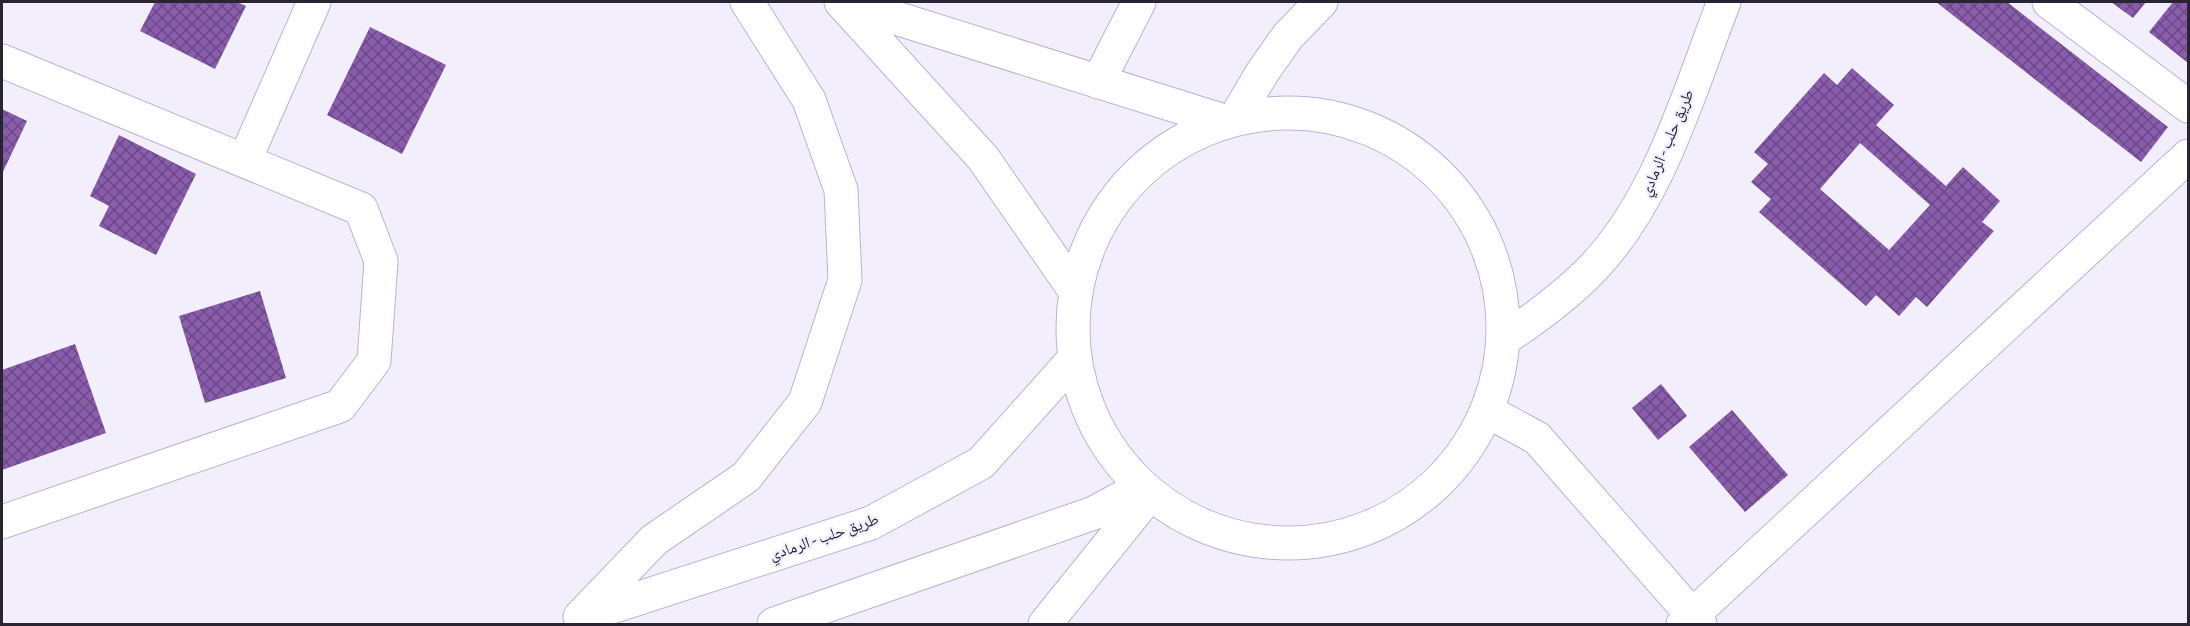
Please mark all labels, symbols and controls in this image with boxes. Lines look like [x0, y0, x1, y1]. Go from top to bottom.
street label: طريق حلب - الرمادي [1637, 87, 1700, 200]
street label: طريق حلب - الرمادي [767, 511, 882, 567]

